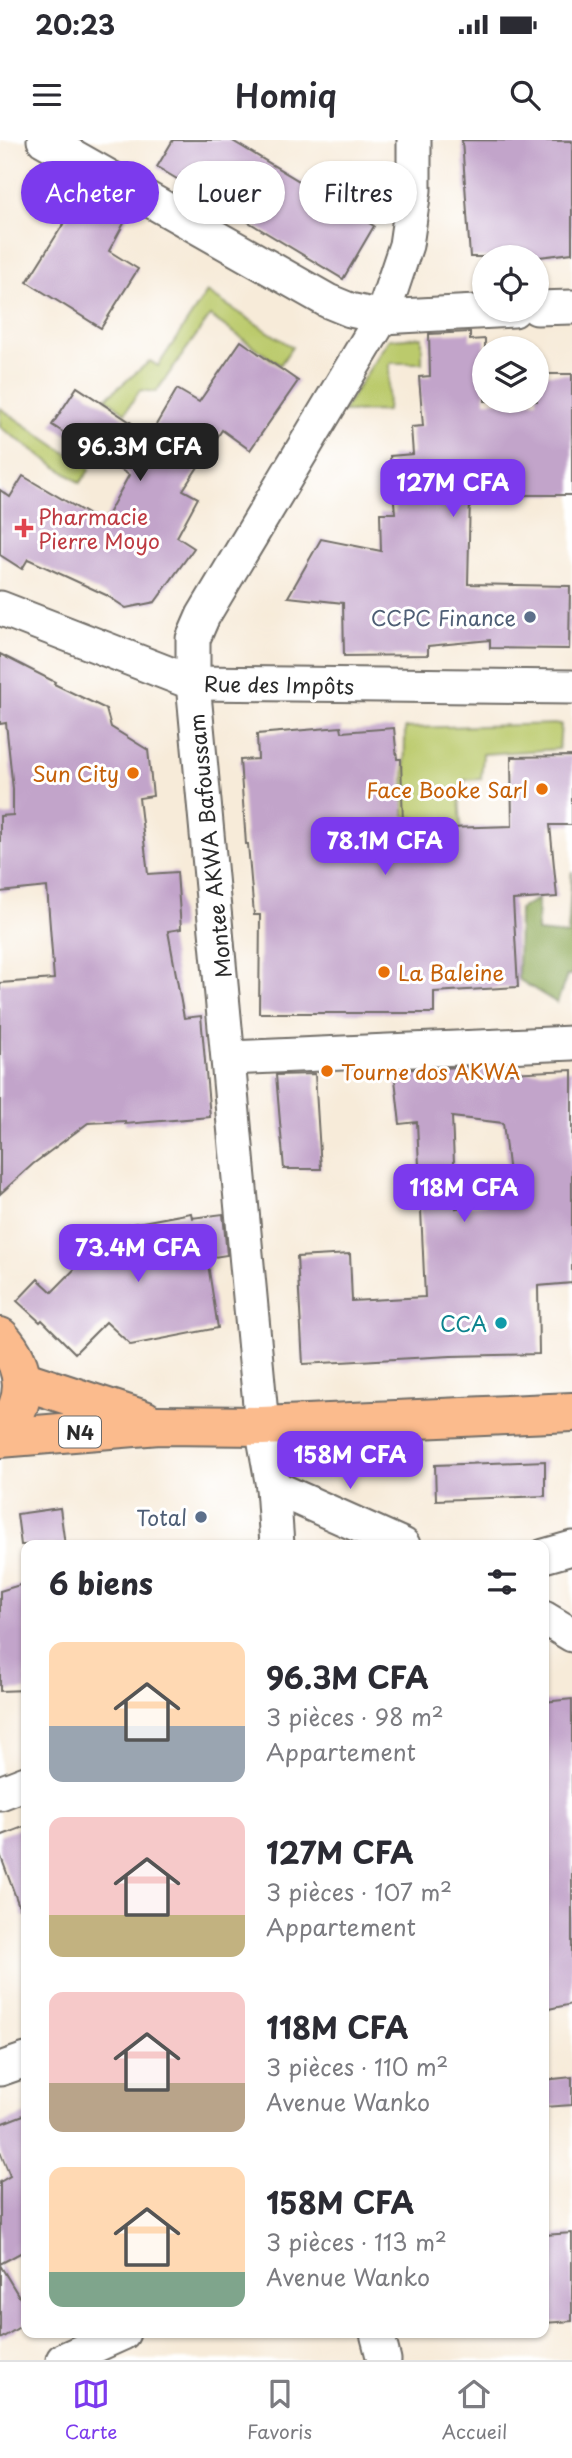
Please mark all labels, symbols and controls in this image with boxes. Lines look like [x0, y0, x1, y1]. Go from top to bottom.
text: 20:23 [35, 5, 115, 44]
text: Homiq [235, 71, 337, 119]
icon: menu [28, 76, 66, 114]
icon: search [506, 76, 544, 114]
chip: Acheter [21, 161, 159, 224]
chip: Louer [173, 161, 285, 224]
chip: Filtres [299, 161, 417, 224]
map controls [472, 245, 549, 413]
button: locate [472, 245, 549, 322]
button: layers [472, 336, 549, 413]
pin: 96.3M CFA [60, 424, 220, 483]
text: 96.3M CFA [78, 428, 202, 463]
pin: 127M CFA [381, 460, 525, 519]
text: 127M CFA [396, 464, 510, 499]
place label: Pharmacie Pierre Moyo [38, 500, 160, 556]
marker: Pharmacie Pierre Moyo [16, 520, 32, 536]
place label: CCPC Finance [371, 601, 516, 633]
marker: CCPC Finance [522, 609, 538, 625]
street label: Rue des Impôts [204, 667, 354, 701]
street label: Montee AKWA Bafoussam [179, 712, 239, 980]
place label: Sun City [32, 757, 119, 789]
marker: Sun City [125, 765, 141, 781]
place label: Face Booke Sarl [366, 773, 528, 805]
marker: Face Booke Sarl [534, 781, 550, 797]
pin: 78.1M CFA [305, 818, 465, 877]
text: 78.1M CFA [327, 822, 443, 857]
place label: La Baleine [398, 956, 504, 988]
marker: La Baleine [376, 964, 392, 980]
place label: Tourne dos AKWA [341, 1055, 520, 1087]
marker: Tourne dos AKWA [319, 1063, 335, 1079]
pin: 118M CFA [392, 1164, 536, 1224]
text: 118M CFA [409, 1169, 519, 1204]
pin: 73.4M CFA [58, 1224, 218, 1284]
text: 73.4M CFA [75, 1229, 201, 1264]
place label: CCA [440, 1307, 487, 1339]
marker: CCA [493, 1315, 509, 1331]
road number: N4 [59, 1416, 101, 1448]
pin: 158M CFA [278, 1432, 422, 1491]
text: 158M CFA [293, 1436, 407, 1471]
place label: Total [136, 1501, 187, 1533]
marker: Total [193, 1509, 209, 1525]
text: 6 biens [49, 1560, 153, 1605]
icon: filters [483, 1563, 521, 1601]
text: 96.3M CFA [266, 1654, 429, 1699]
icon: home [105, 1670, 189, 1754]
text: 3 pièces · 98 m² [266, 1699, 444, 1734]
text: Appartement [266, 1734, 416, 1769]
text: 127M CFA [266, 1829, 414, 1874]
icon: home [105, 1845, 189, 1929]
text: 3 pièces · 107 m² [266, 1874, 452, 1909]
text: Appartement [266, 1909, 416, 1944]
text: 118M CFA [266, 2004, 409, 2049]
icon: home [105, 2020, 189, 2104]
text: 3 pièces · 110 m² [266, 2049, 448, 2084]
text: Avenue Wanko [266, 2084, 430, 2119]
text: 158M CFA [266, 2179, 414, 2224]
icon: home [105, 2195, 189, 2279]
text: 3 pièces · 113 m² [266, 2224, 447, 2259]
text: Avenue Wanko [266, 2259, 430, 2294]
tab: Carte [65, 2375, 117, 2445]
tab: Favoris [247, 2375, 312, 2445]
tab: Accueil [442, 2375, 507, 2445]

